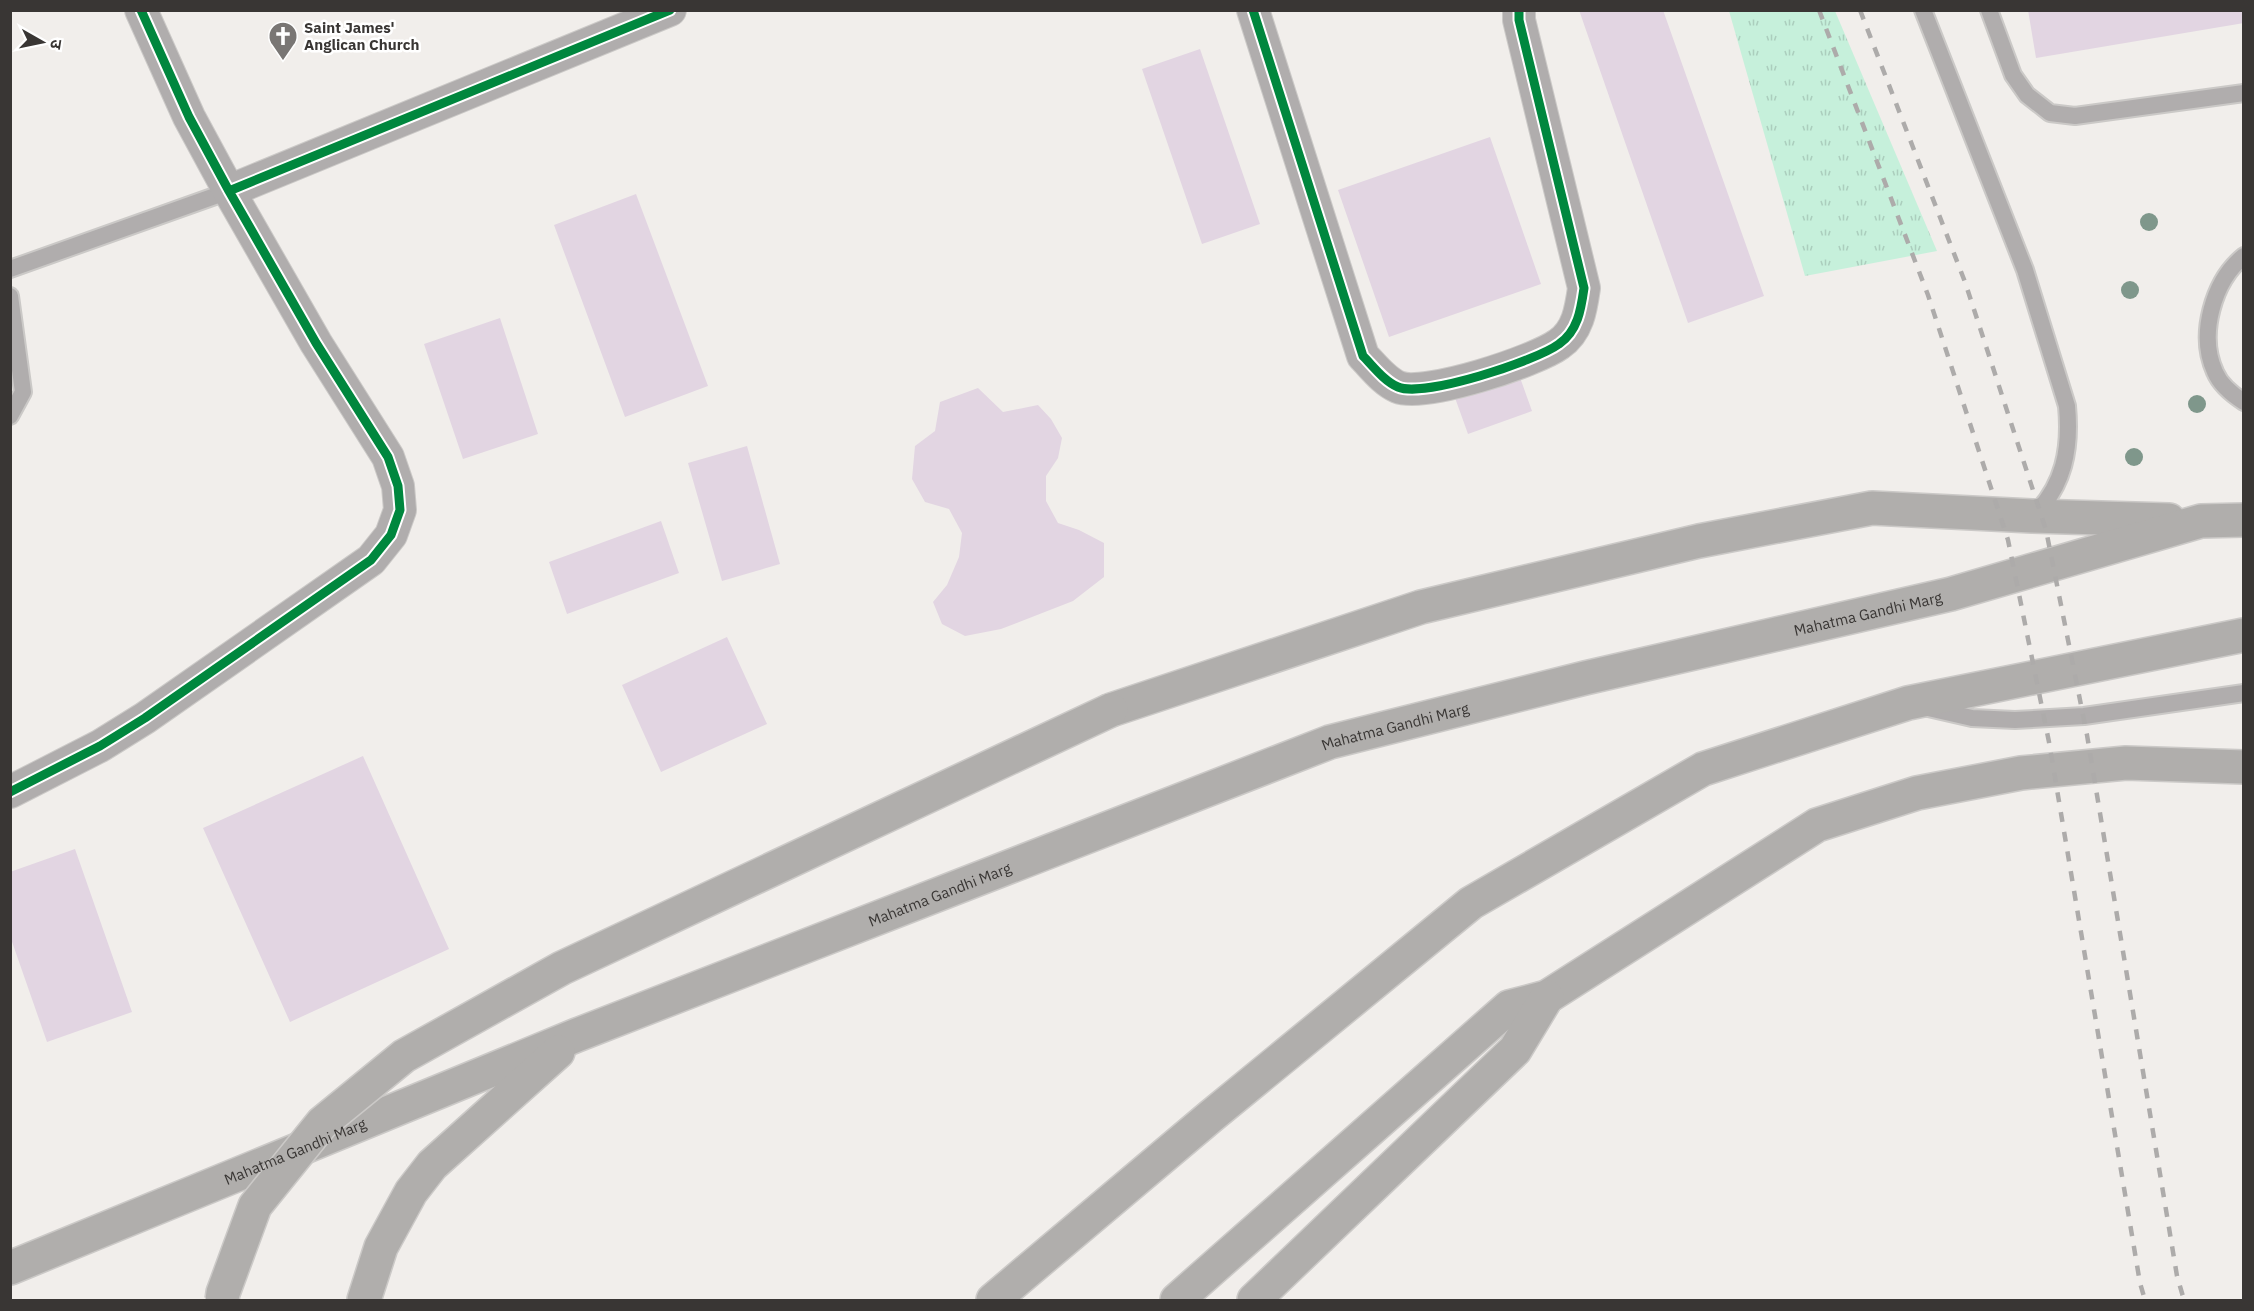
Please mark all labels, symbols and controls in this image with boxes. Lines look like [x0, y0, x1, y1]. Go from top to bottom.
north arrow [12, 12, 72, 72]
place label: Saint James' Anglican Church [304, 18, 419, 54]
church icon: Saint James' Anglican Church [267, 20, 299, 62]
text: उ [46, 38, 67, 51]
street label: Mahatma Gandhi Marg [1792, 587, 1944, 639]
street label: Mahatma Gandhi Marg [1318, 698, 1471, 754]
street label: Mahatma Gandhi Marg [865, 858, 1014, 930]
street label: Mahatma Gandhi Marg [221, 1113, 369, 1189]

